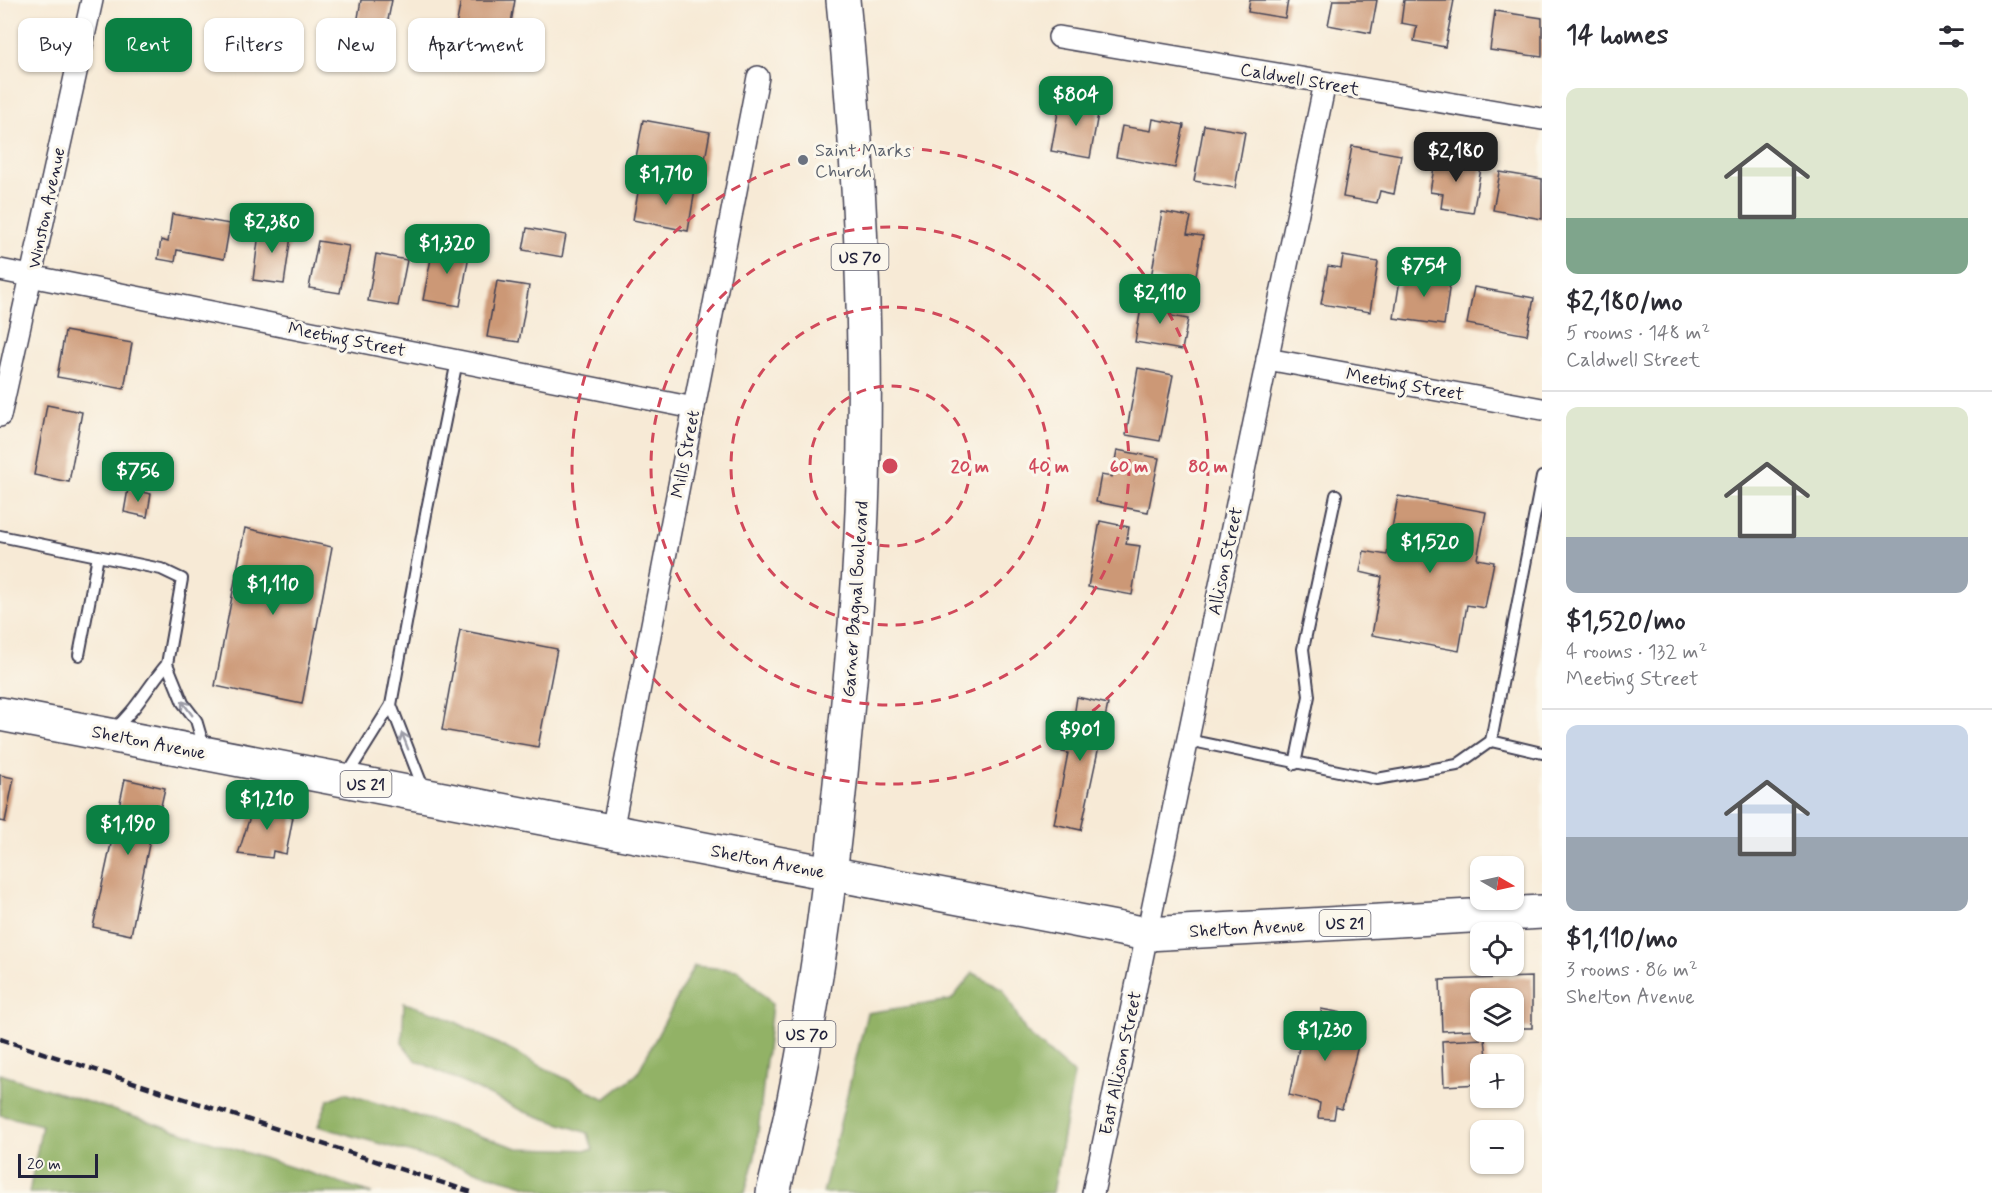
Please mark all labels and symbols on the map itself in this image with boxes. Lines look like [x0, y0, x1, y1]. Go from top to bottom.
street label: Caldwell Street [1238, 58, 1362, 102]
pin: $804 [1040, 76, 1112, 127]
pin: $2,180 [1407, 132, 1505, 183]
place label: Saint Marks Church [815, 139, 911, 184]
street label: Winston Avenue [22, 145, 72, 271]
marker: Saint Marks Church [796, 153, 810, 167]
pin: $1,710 [617, 155, 715, 206]
pin: $2,380 [223, 203, 321, 254]
pin: $1,320 [398, 224, 496, 275]
road number: US 70 [832, 244, 888, 270]
pin: $754 [1388, 247, 1460, 298]
pin: $2,110 [1111, 274, 1209, 325]
street label: Meeting Street [286, 317, 408, 365]
street label: Meeting Street [1344, 363, 1466, 409]
street label: Mills Street [666, 408, 706, 500]
pin: $756 [102, 452, 174, 503]
text: 20 m [951, 455, 989, 479]
text: 40 m [1029, 455, 1069, 479]
text: 60 m [1110, 455, 1148, 479]
text: 80 m [1188, 455, 1228, 479]
centre of rings [880, 456, 900, 476]
street label: Garner Bagnal Boulevard [837, 500, 876, 698]
street label: Allison Street [1203, 505, 1249, 617]
pin: $1,520 [1381, 523, 1479, 574]
pin: $1,110 [224, 565, 322, 616]
one-way arrow [181, 701, 193, 717]
pin: $901 [1044, 711, 1116, 762]
street label: Shelton Avenue [90, 720, 208, 766]
one-way arrow [399, 732, 410, 751]
road number: US 21 [340, 771, 392, 797]
pin: $1,210 [218, 780, 316, 831]
pin: $1,190 [79, 805, 177, 856]
street label: Shelton Avenue [709, 839, 827, 885]
north arrow [1470, 856, 1524, 910]
road number: US 21 [1320, 910, 1370, 936]
street label: Shelton Avenue [1189, 914, 1305, 944]
street label: East Allison Street [1094, 989, 1148, 1137]
pin: $1,230 [1276, 1011, 1374, 1062]
road number: US 70 [778, 1021, 836, 1047]
scale bar [18, 1151, 98, 1178]

